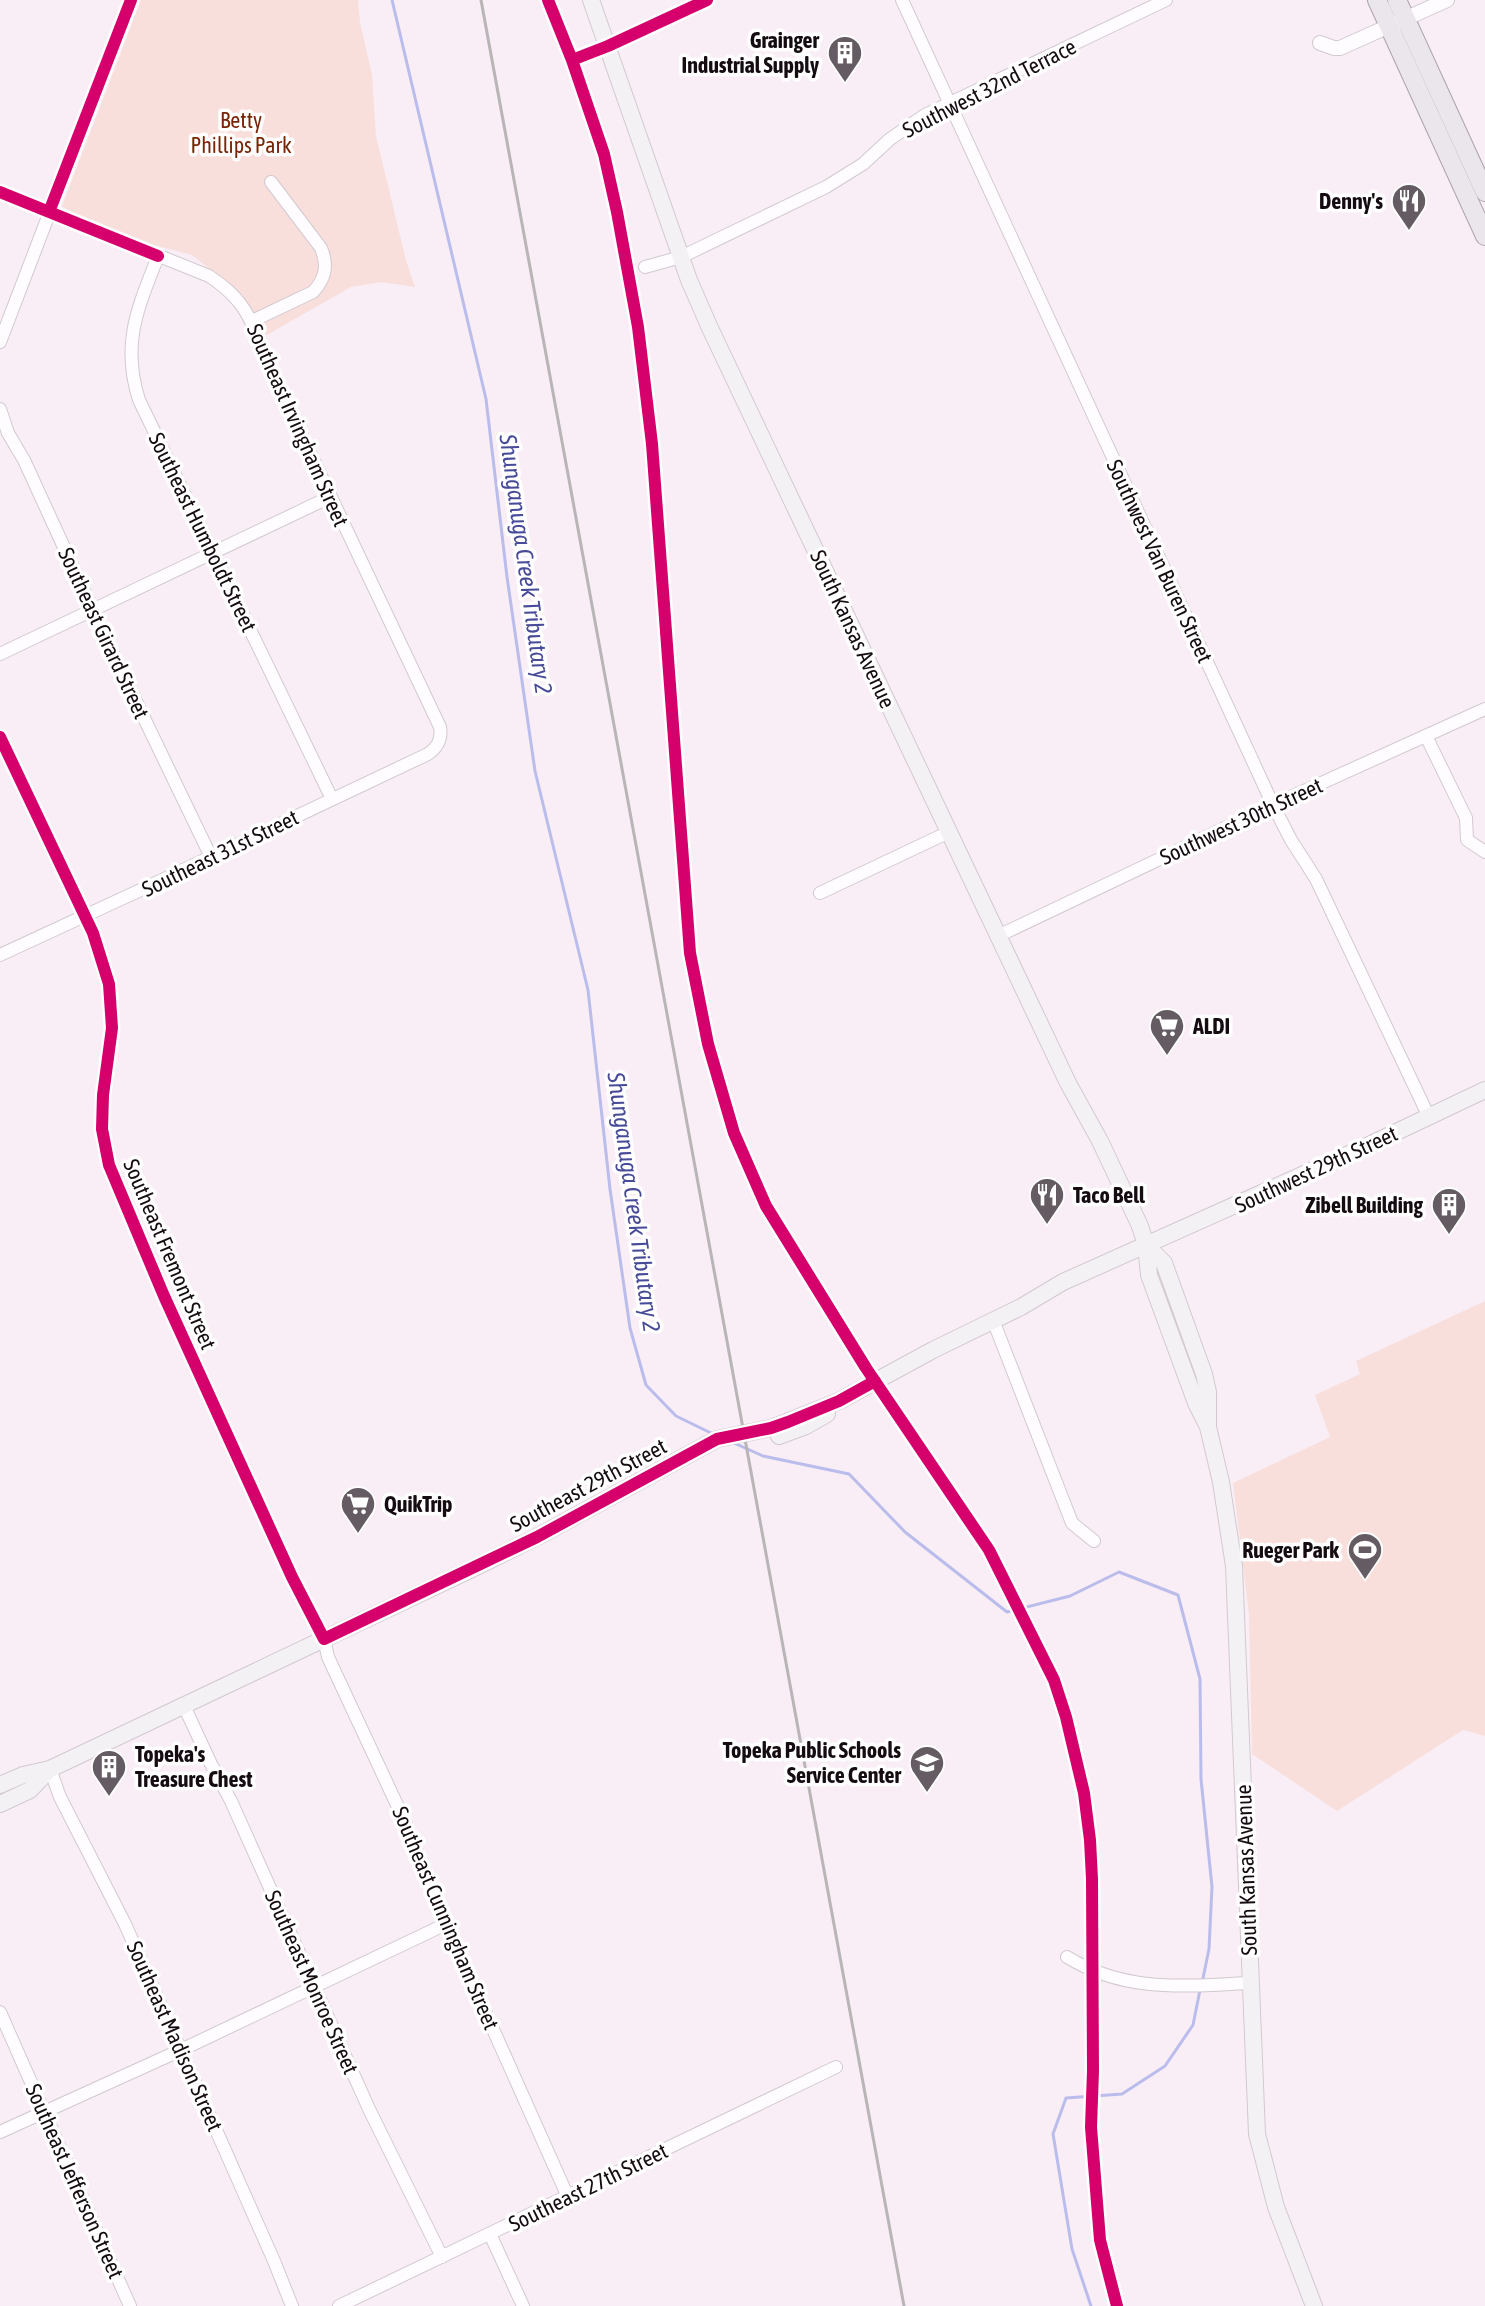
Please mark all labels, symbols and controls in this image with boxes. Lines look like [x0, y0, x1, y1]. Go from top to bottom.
place label: Grainger Industrial Supply [682, 27, 820, 78]
street label: Southwest 32nd Terrace [898, 33, 1080, 143]
building icon: Grainger Industrial Supply [826, 34, 864, 84]
park label: Betty Phillips Park [190, 107, 292, 158]
restaurant icon: Denny's [1390, 182, 1428, 232]
place label: Denny's [1319, 188, 1383, 214]
street label: Southeast Irvingham Street [242, 320, 354, 530]
street label: Southeast Humboldt Street [143, 428, 263, 636]
water label: Shunganuga Creek Tributary 2 [494, 432, 558, 696]
street label: Southwest Van Buren Street [1102, 455, 1218, 667]
street label: Southeast Girard Street [53, 543, 155, 723]
street label: South Kansas Avenue [805, 546, 901, 712]
street label: Southwest 30th Street [1156, 772, 1326, 870]
street label: Southeast 31st Street [138, 804, 302, 902]
supermarket icon: ALDI [1148, 1007, 1186, 1057]
place label: ALDI [1192, 1013, 1230, 1039]
water label: Shunganuga Creek Tributary 2 [602, 1070, 666, 1334]
street label: Southwest 29th Street [1231, 1120, 1401, 1218]
street label: Southeast Fremont Street [118, 1155, 222, 1353]
restaurant icon: Taco Bell [1028, 1176, 1066, 1226]
place label: Taco Bell [1073, 1182, 1146, 1208]
building icon: Zibell Building [1430, 1186, 1468, 1236]
place label: Zibell Building [1306, 1192, 1424, 1218]
street label: Southeast 29th Street [505, 1433, 671, 1537]
supermarket icon: QuikTrip [339, 1485, 377, 1535]
place label: QuikTrip [384, 1491, 453, 1517]
sports icon: Rueger Park [1346, 1531, 1384, 1581]
place label: Rueger Park [1242, 1537, 1339, 1563]
place label: Topeka Public Schools Service Center [723, 1737, 902, 1788]
place label: Topeka's Treasure Chest [135, 1741, 253, 1792]
school or university icon: Topeka Public Schools Service Center [908, 1744, 946, 1794]
building icon: Topeka's Treasure Chest [90, 1748, 128, 1798]
street label: South Kansas Avenue [1230, 1784, 1262, 1956]
street label: Southeast Cunningham Street [387, 1803, 505, 2033]
street label: Southeast Monroe Street [260, 1886, 364, 2078]
street label: Southeast Madison Street [121, 1937, 229, 2135]
street label: Southeast Jefferson Street [20, 2080, 130, 2282]
street label: Southeast 27th Street [504, 2137, 672, 2237]

